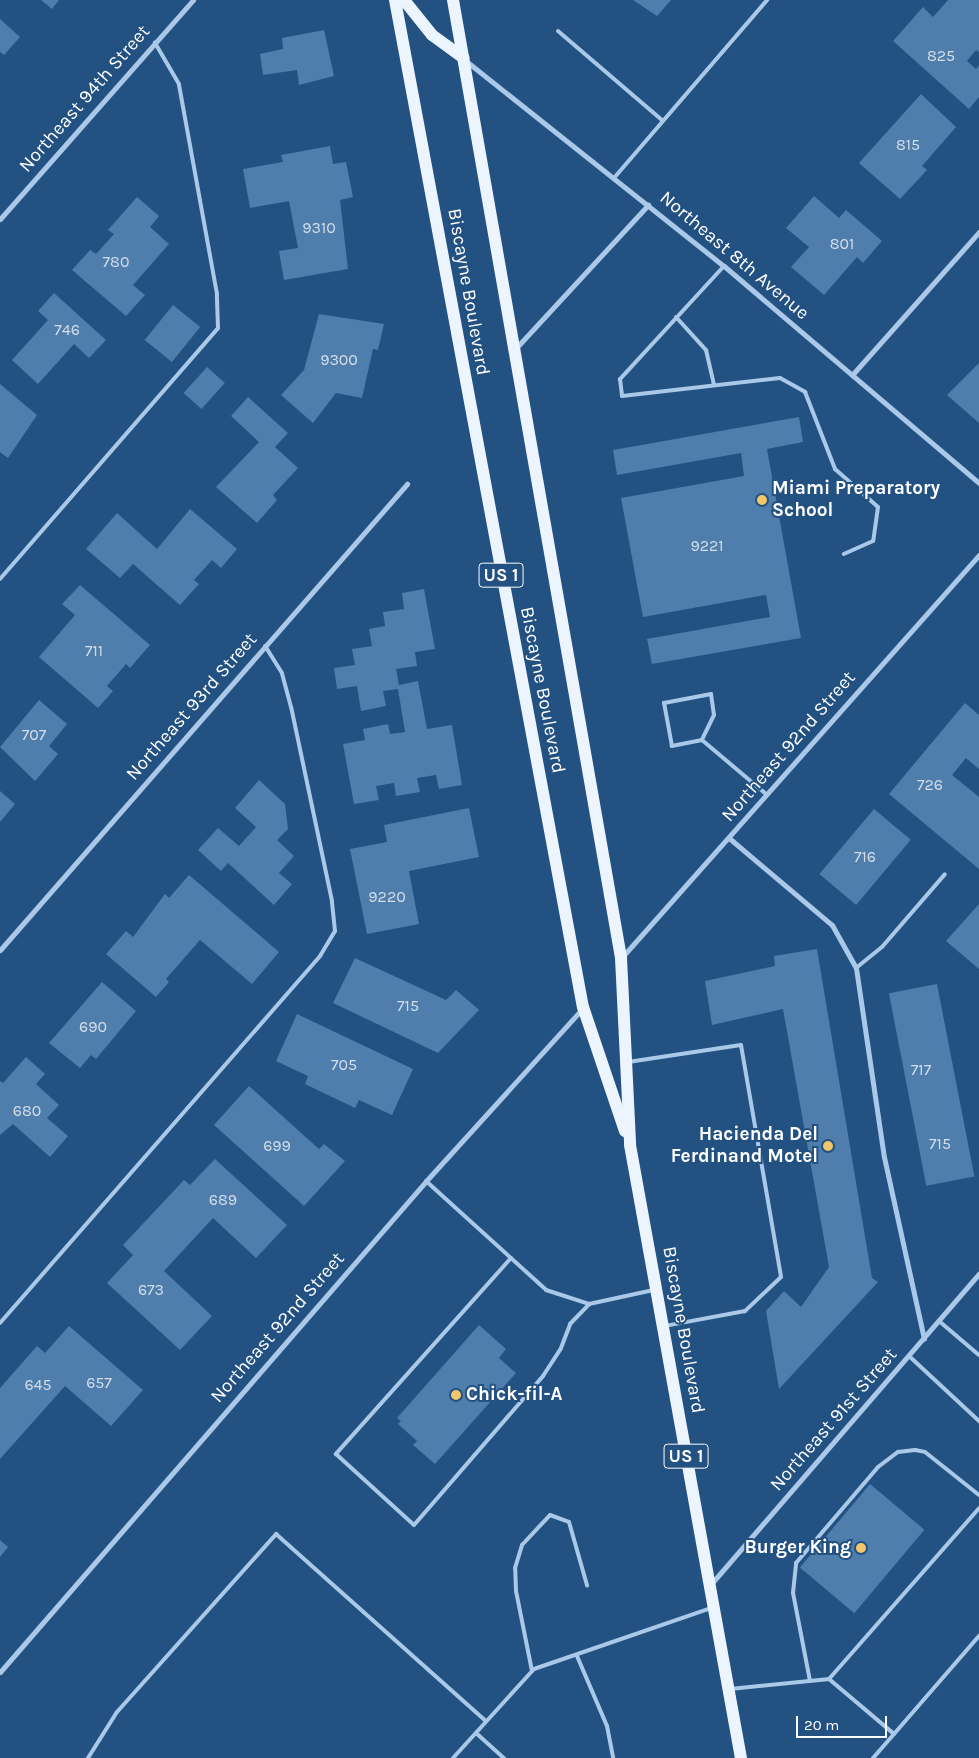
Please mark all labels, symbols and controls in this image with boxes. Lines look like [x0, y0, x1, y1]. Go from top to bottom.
street label: Northeast 94th Street [15, 21, 155, 177]
house number: 825 [927, 46, 955, 66]
house number: 815 [896, 135, 920, 155]
street label: Northeast 8th Avenue [655, 187, 813, 325]
street label: Biscayne Boulevard [442, 207, 494, 377]
house number: 9310 [302, 218, 336, 238]
house number: 801 [830, 234, 854, 254]
house number: 780 [103, 252, 129, 272]
house number: 746 [54, 320, 80, 340]
house number: 9300 [320, 350, 358, 370]
place label: Miami Preparatory School [772, 478, 940, 522]
marker: Miami Preparatory School [756, 494, 768, 506]
house number: 9221 [690, 536, 724, 556]
road number: US 1 [478, 560, 524, 590]
street label: Biscayne Boulevard [515, 605, 569, 775]
street label: Northeast 93rd Street [122, 629, 262, 785]
house number: 711 [85, 641, 103, 661]
street label: Northeast 92nd Street [717, 667, 861, 827]
house number: 707 [22, 725, 46, 745]
house number: 726 [917, 775, 943, 795]
house number: 716 [854, 847, 876, 867]
house number: 9220 [368, 887, 406, 907]
house number: 715 [397, 996, 419, 1016]
house number: 690 [79, 1017, 107, 1037]
house number: 705 [331, 1055, 357, 1075]
house number: 717 [911, 1060, 931, 1080]
house number: 680 [13, 1101, 41, 1121]
place label: Hacienda Del Ferdinand Motel [671, 1124, 818, 1168]
house number: 715 [929, 1134, 951, 1154]
house number: 699 [263, 1136, 291, 1156]
marker: Hacienda Del Ferdinand Motel [822, 1140, 834, 1152]
house number: 689 [209, 1190, 237, 1210]
street label: Biscayne Boulevard [657, 1245, 709, 1415]
street label: Northeast 92nd Street [206, 1248, 350, 1408]
house number: 673 [138, 1280, 164, 1300]
street label: Northeast 91st Street [766, 1344, 902, 1496]
house number: 657 [86, 1373, 112, 1393]
house number: 645 [24, 1375, 52, 1395]
place label: Chick-fil-A [466, 1384, 562, 1406]
marker: Chick-fil-A [450, 1389, 462, 1401]
road number: US 1 [664, 1440, 708, 1472]
place label: Burger King [745, 1537, 851, 1559]
marker: Burger King [855, 1542, 867, 1554]
scale bar [799, 1706, 890, 1738]
text: 20 m [804, 1716, 839, 1734]

